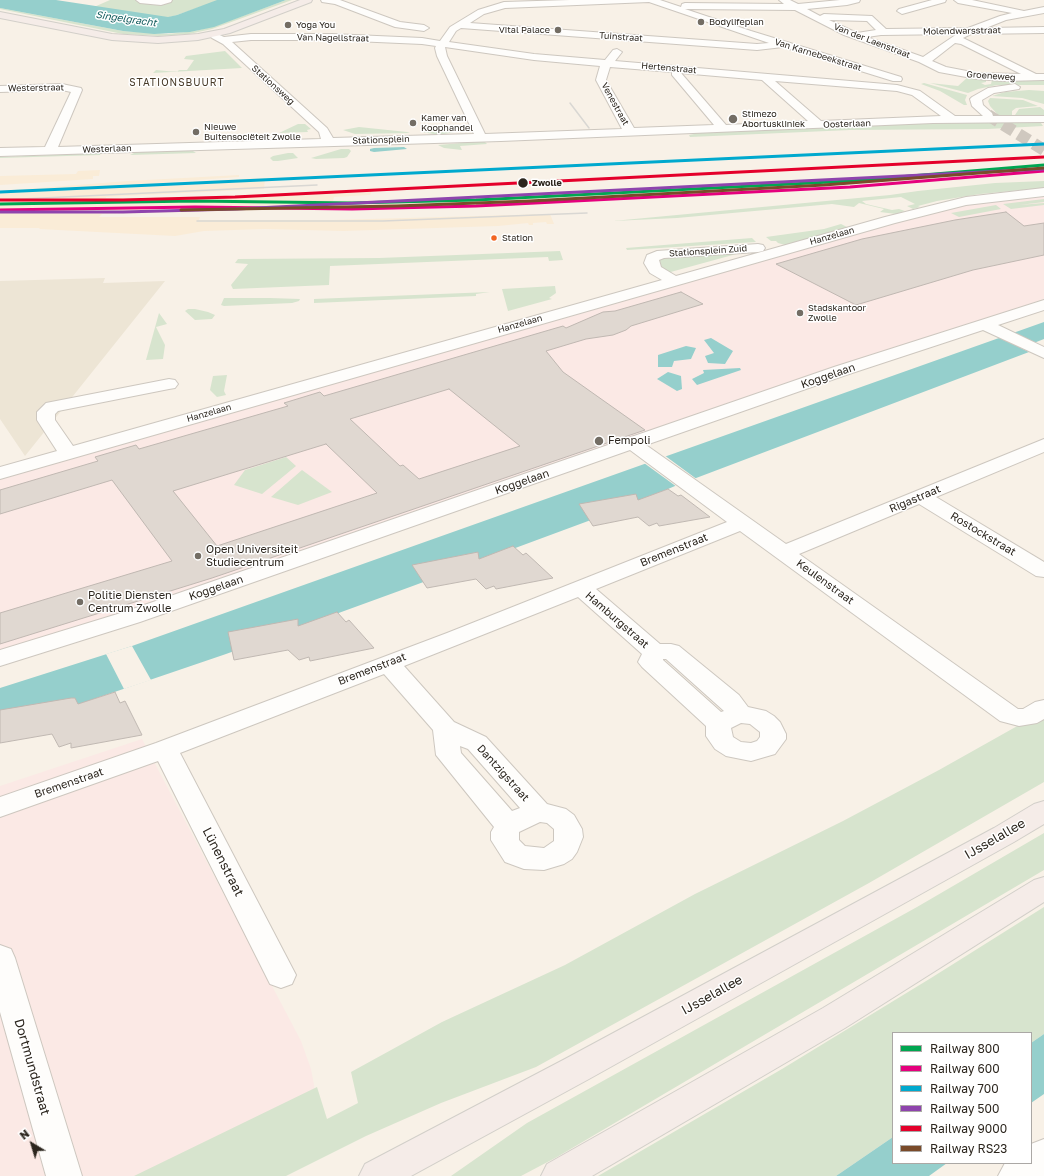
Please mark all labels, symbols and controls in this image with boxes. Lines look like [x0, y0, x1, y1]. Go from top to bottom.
water label: Singelgracht [95, 9, 157, 29]
marker: Bodylifeplan [696, 17, 706, 27]
place label: Bodylifeplan [709, 17, 764, 27]
marker: Yoga You [283, 20, 293, 30]
place label: Yoga You [296, 20, 335, 30]
street label: Van der Laenstraat [832, 21, 912, 61]
place label: Vital Palace [499, 25, 550, 35]
marker: Vital Palace [553, 25, 563, 35]
street label: Molendwarsstraat [923, 25, 1001, 37]
street label: Tuinstraat [599, 30, 643, 44]
street label: Van Nagellstraat [297, 32, 369, 44]
street label: Van Karnebeekstraat [773, 37, 863, 73]
street label: Hertenstraat [641, 60, 697, 76]
street label: Stationsweg [249, 63, 297, 107]
street label: Groeneweg [966, 69, 1016, 83]
district label: STATIONSBUURT [129, 77, 225, 89]
street label: Venestraat [599, 81, 631, 127]
street label: Westerstraat [8, 82, 64, 94]
place label: Stimezo Abortuskliniek [742, 109, 805, 130]
place label: Kamer van Koophandel [421, 113, 473, 134]
marker: Stimezo Abortuskliniek [727, 113, 739, 125]
marker: Kamer van Koophandel [408, 118, 418, 128]
street label: Oosterlaan [823, 118, 871, 130]
place label: Nieuwe Buitensociëteit Zwolle [204, 122, 301, 143]
marker: Nieuwe Buitensociëteit Zwolle [191, 127, 201, 137]
street label: Stationsplein [352, 134, 410, 146]
street label: Westerlaan [82, 143, 132, 155]
marker: Zwolle [516, 176, 530, 190]
place label: Zwolle [532, 178, 562, 188]
street label: Hanzelaan [808, 224, 856, 248]
marker: Station [489, 233, 499, 243]
place label: Station [502, 233, 533, 243]
street label: Stationsplein Zuid [669, 243, 747, 259]
place label: Stadskantoor Zwolle [808, 303, 866, 324]
marker: Stadskantoor Zwolle [795, 308, 805, 318]
street label: Hanzelaan [496, 312, 544, 336]
street label: Koggelaan [799, 361, 857, 391]
street label: Hanzelaan [185, 401, 233, 425]
place label: Fempoli [608, 434, 650, 448]
marker: Fempoli [593, 435, 605, 447]
street label: Koggelaan [493, 467, 551, 497]
street label: Rigastraat [887, 482, 943, 516]
street label: Rostockstraat [948, 509, 1018, 559]
street label: Bremenstraat [638, 530, 710, 570]
place label: Open Universiteit Studiecentrum [206, 543, 298, 569]
marker: Open Universiteit Studiecentrum [193, 551, 203, 561]
street label: Keulenstraat [794, 557, 856, 607]
street label: Koggelaan [187, 573, 245, 603]
place label: Politie Diensten Centrum Zwolle [88, 589, 172, 615]
street label: Hamburgstraat [583, 589, 651, 651]
marker: Politie Diensten Centrum Zwolle [75, 597, 85, 607]
street label: Bremenstraat [336, 650, 408, 688]
street label: Dantzigstraat [474, 742, 532, 804]
street label: Bremenstraat [33, 765, 105, 801]
street label: IJsselallee [962, 815, 1028, 863]
street label: Lünenstraat [199, 825, 247, 899]
street label: IJsselallee [679, 972, 745, 1018]
street label: Dortmundstraat [11, 1017, 53, 1117]
legend [892, 1032, 1032, 1164]
text: Railway 800 [930, 1041, 1000, 1056]
text: Railway 600 [930, 1061, 1000, 1076]
text: Railway 700 [930, 1081, 999, 1096]
text: Railway 500 [930, 1101, 999, 1116]
text: Railway 9000 [930, 1121, 1007, 1136]
north arrow [12, 1124, 52, 1164]
text: N [17, 1126, 32, 1142]
text: Railway RS23 [930, 1141, 1007, 1156]

